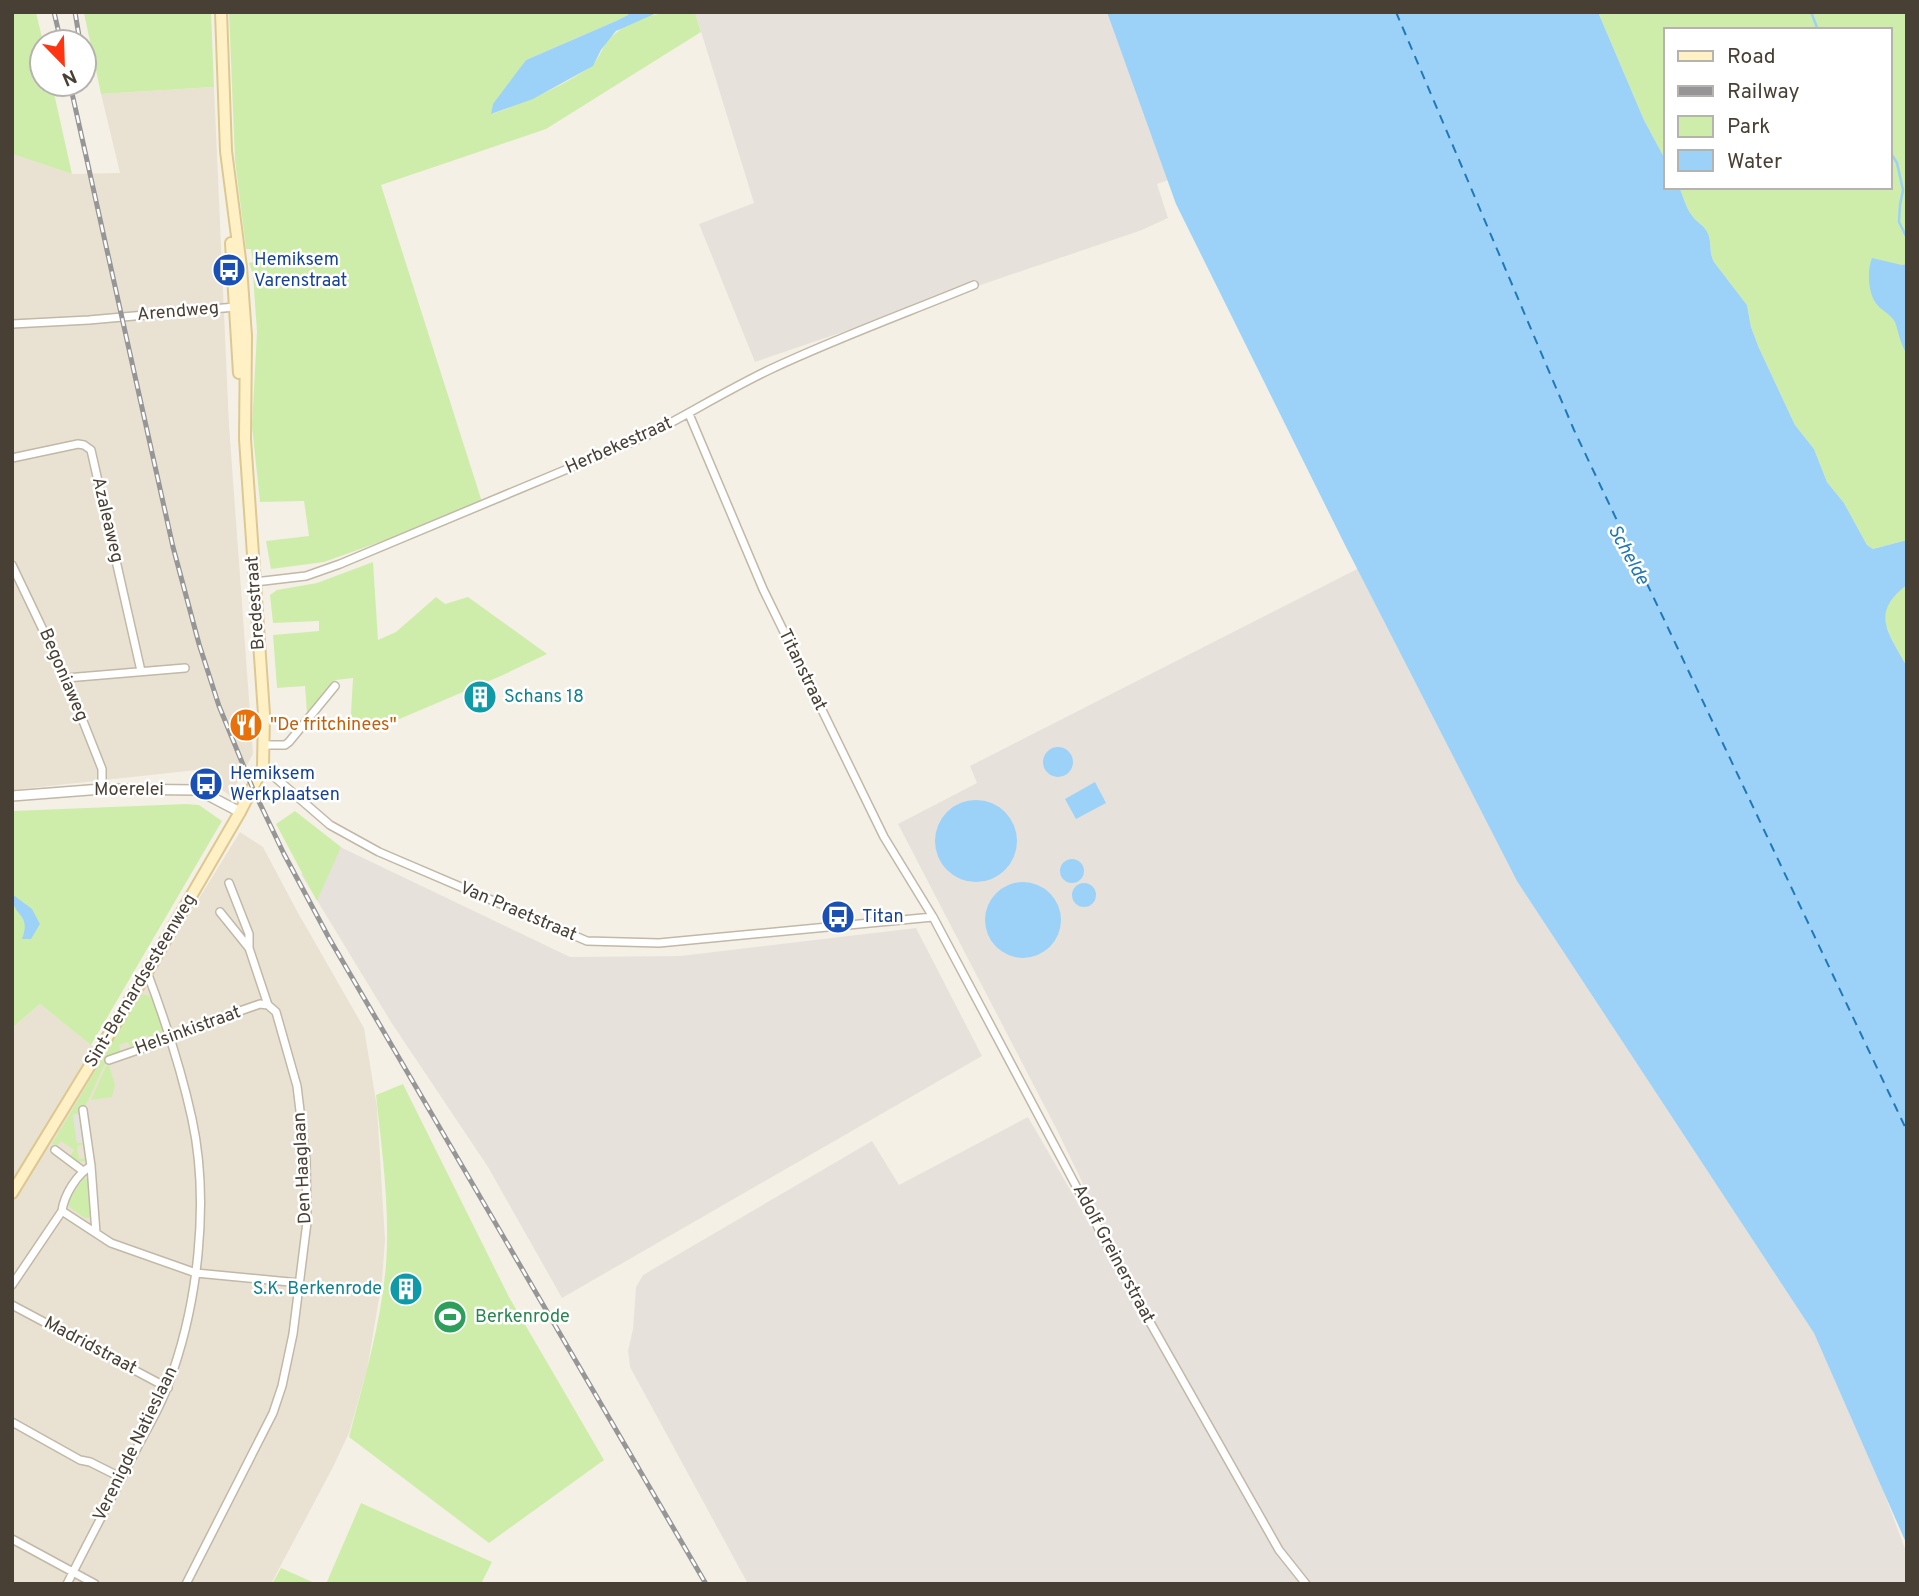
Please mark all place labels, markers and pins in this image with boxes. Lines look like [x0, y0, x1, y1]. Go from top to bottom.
place label: Hemiksem Varenstraat [254, 249, 347, 293]
bus stop icon: Hemiksem Varenstraat [210, 251, 248, 289]
building icon: Schans 18 [461, 678, 499, 716]
place label: Schans 18 [504, 686, 584, 709]
restaurant icon: "De fritchinees" [227, 706, 265, 744]
place label: "De fritchinees" [270, 714, 397, 737]
place label: Hemiksem Werkplaatsen [230, 763, 340, 807]
bus stop icon: Hemiksem Werkplaatsen [187, 765, 225, 803]
bus stop icon: Titan [819, 898, 857, 936]
place label: Titan [862, 906, 904, 929]
building icon: S.K. Berkenrode [387, 1270, 425, 1308]
place label: S.K. Berkenrode [253, 1278, 382, 1301]
sports icon: Berkenrode [431, 1298, 469, 1336]
place label: Berkenrode [475, 1306, 570, 1329]

